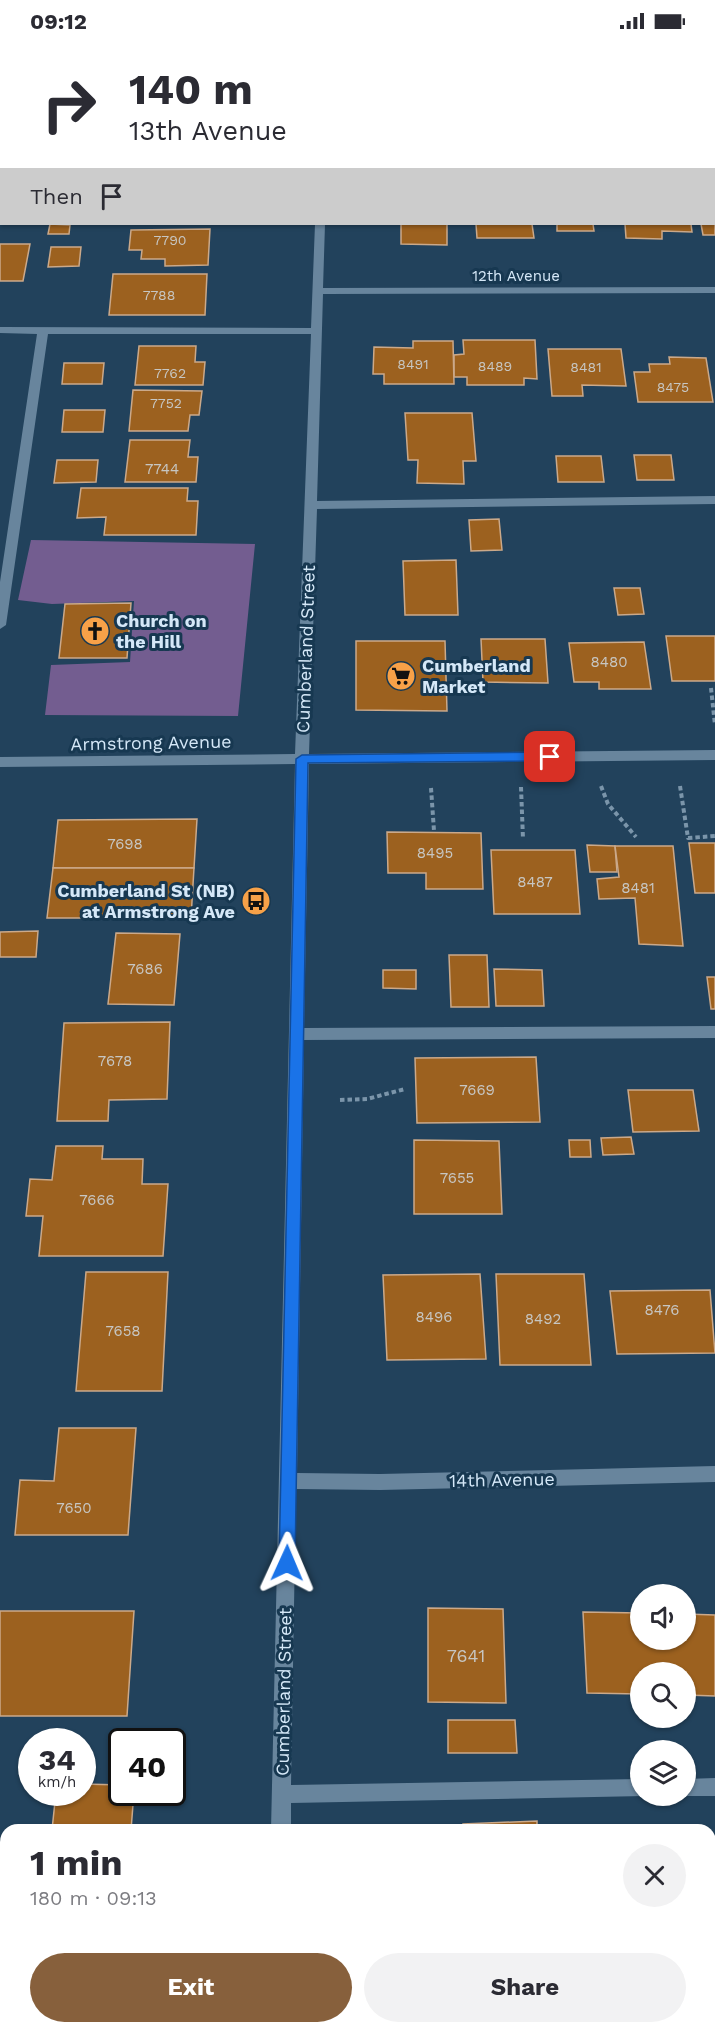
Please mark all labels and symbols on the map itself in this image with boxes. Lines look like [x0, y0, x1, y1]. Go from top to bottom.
house number: 7790 [153, 232, 187, 248]
street label: 12th Avenue [472, 267, 560, 285]
house number: 7788 [143, 287, 175, 303]
house number: 8491 [397, 356, 429, 372]
house number: 8489 [478, 358, 512, 374]
house number: 8481 [570, 359, 602, 375]
house number: 7762 [154, 365, 186, 381]
house number: 8475 [657, 379, 689, 395]
house number: 7752 [150, 395, 182, 411]
house number: 7744 [145, 460, 179, 478]
street label: Cumberland Street [292, 564, 319, 733]
place label: Church on the Hill [116, 610, 207, 652]
church icon: Church on the Hill [79, 615, 111, 647]
house number: 8480 [591, 653, 627, 671]
place label: Cumberland Market [422, 655, 531, 697]
supermarket icon: Cumberland Market [385, 660, 417, 692]
street label: Armstrong Avenue [70, 731, 232, 754]
pin [524, 731, 575, 782]
house number: 7698 [107, 835, 143, 853]
house number: 8495 [417, 844, 453, 862]
house number: 8487 [517, 873, 553, 891]
house number: 8481 [621, 879, 655, 897]
place label: Cumberland St (NB) at Armstrong Ave [57, 880, 235, 922]
bus stop icon: Cumberland St (NB) at Armstrong Ave [240, 885, 272, 917]
house number: 7686 [127, 960, 163, 978]
house number: 7678 [98, 1052, 132, 1070]
house number: 7669 [459, 1081, 495, 1099]
house number: 7655 [440, 1169, 474, 1187]
house number: 7666 [79, 1191, 115, 1209]
house number: 8476 [645, 1301, 679, 1319]
house number: 8496 [416, 1308, 452, 1326]
house number: 8492 [525, 1310, 561, 1328]
house number: 7658 [105, 1322, 141, 1340]
street label: 14th Avenue [449, 1468, 555, 1491]
house number: 7650 [56, 1499, 92, 1517]
position arrow [255, 1531, 319, 1595]
street label: Cumberland Street [272, 1607, 295, 1776]
house number: 7641 [447, 1645, 485, 1666]
speed limit sign: 40 [108, 1728, 186, 1806]

